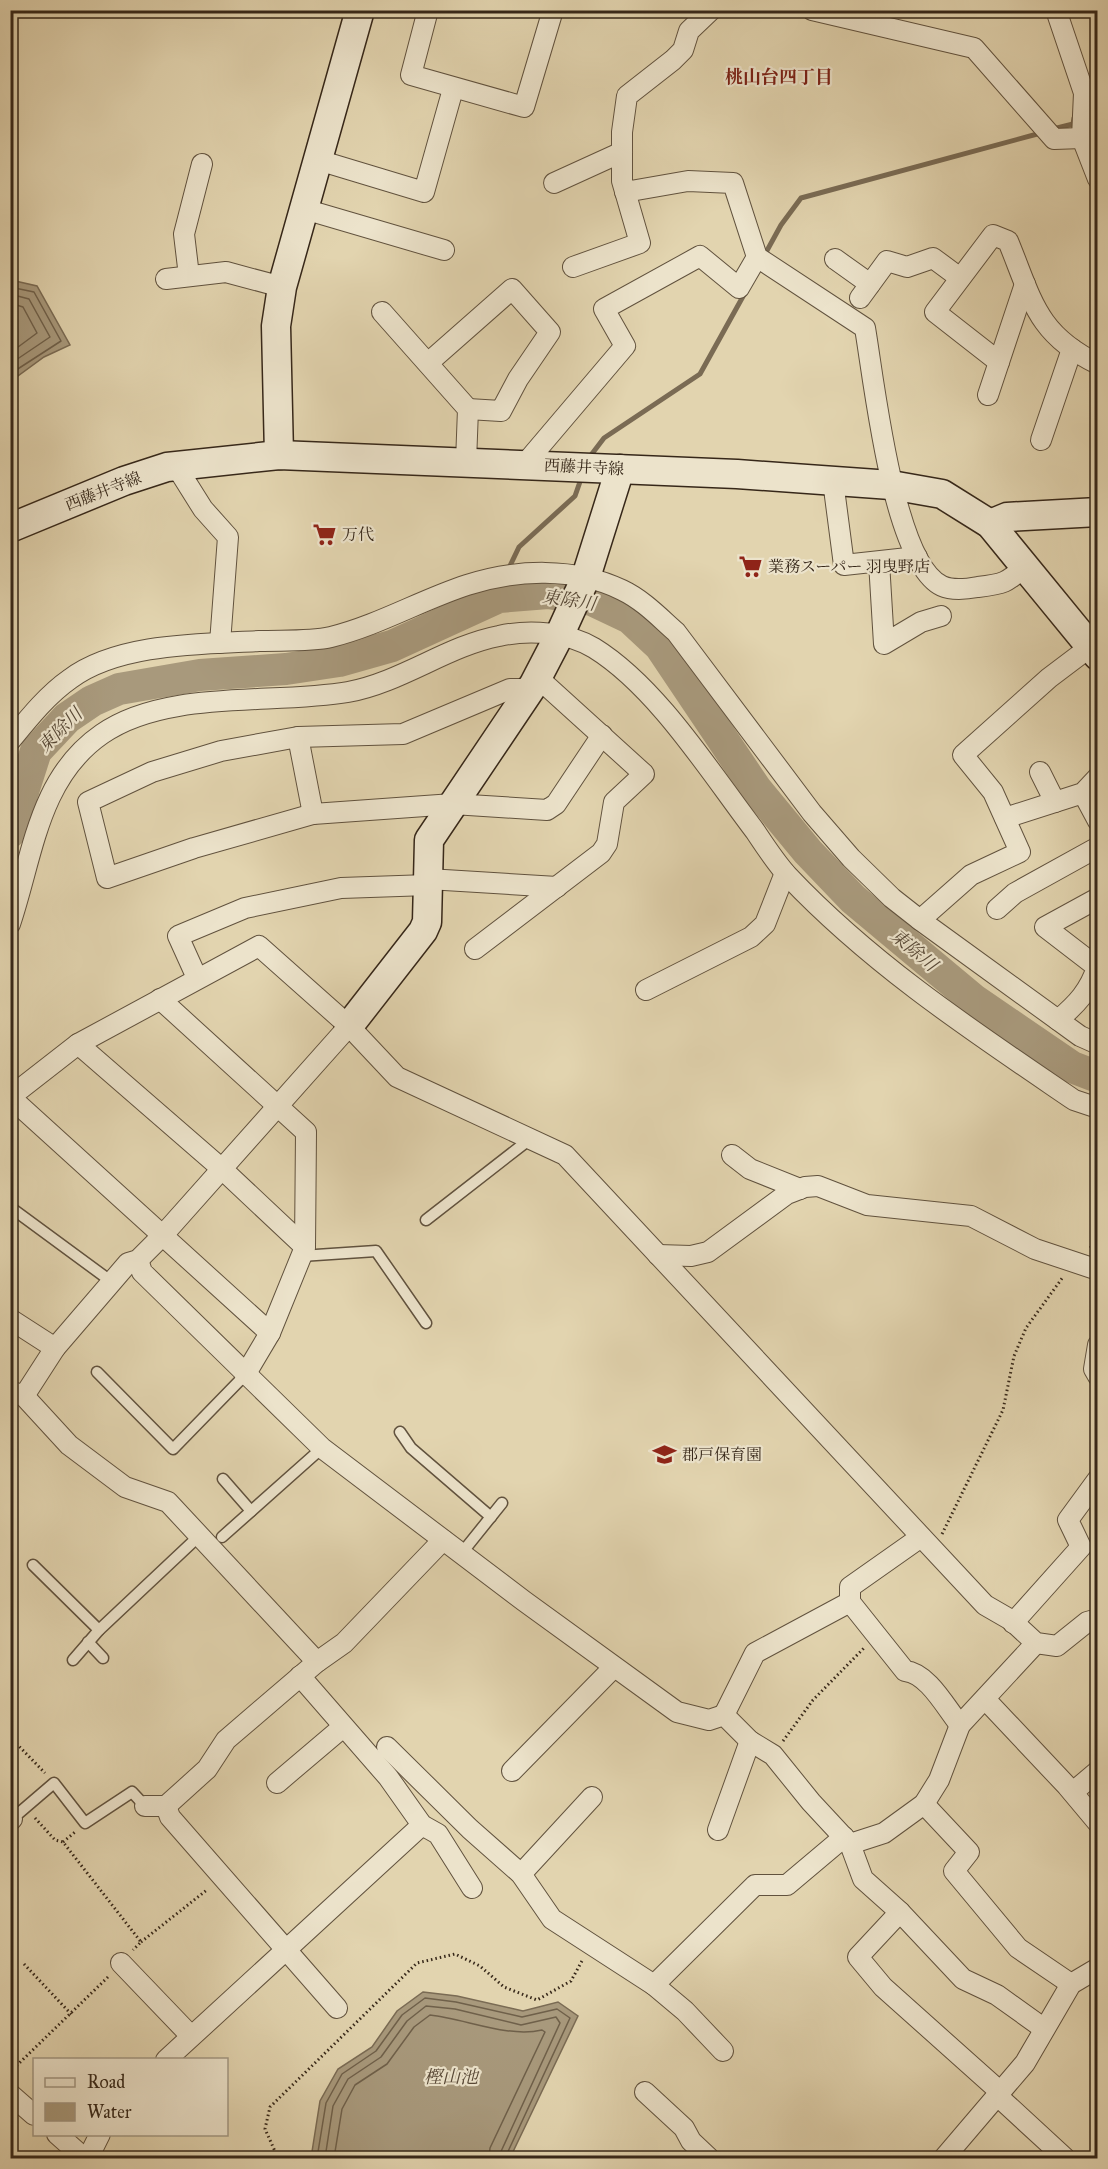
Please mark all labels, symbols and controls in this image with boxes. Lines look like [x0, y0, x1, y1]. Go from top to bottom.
district label: 桃山台四丁目 [725, 66, 833, 88]
street label: 西藤井寺線 [544, 455, 624, 479]
street label: 西藤井寺線 [62, 468, 144, 514]
supermarket icon: 万代 [311, 521, 337, 547]
place label: 万代 [342, 525, 374, 544]
supermarket icon: 業務スーパー 羽曳野店 [737, 553, 763, 579]
place label: 業務スーパー 羽曳野店 [768, 557, 930, 576]
water label: 東除川 [541, 585, 599, 615]
water label: 東除川 [33, 702, 88, 757]
water label: 東除川 [886, 924, 943, 977]
school or university icon: 郡戸保育園 [651, 1441, 677, 1467]
place label: 郡戸保育園 [682, 1445, 762, 1464]
legend [33, 2058, 228, 2136]
water label: 樫山池 [424, 2066, 480, 2088]
text: Road [87, 2071, 125, 2093]
text: Water [87, 2101, 132, 2123]

